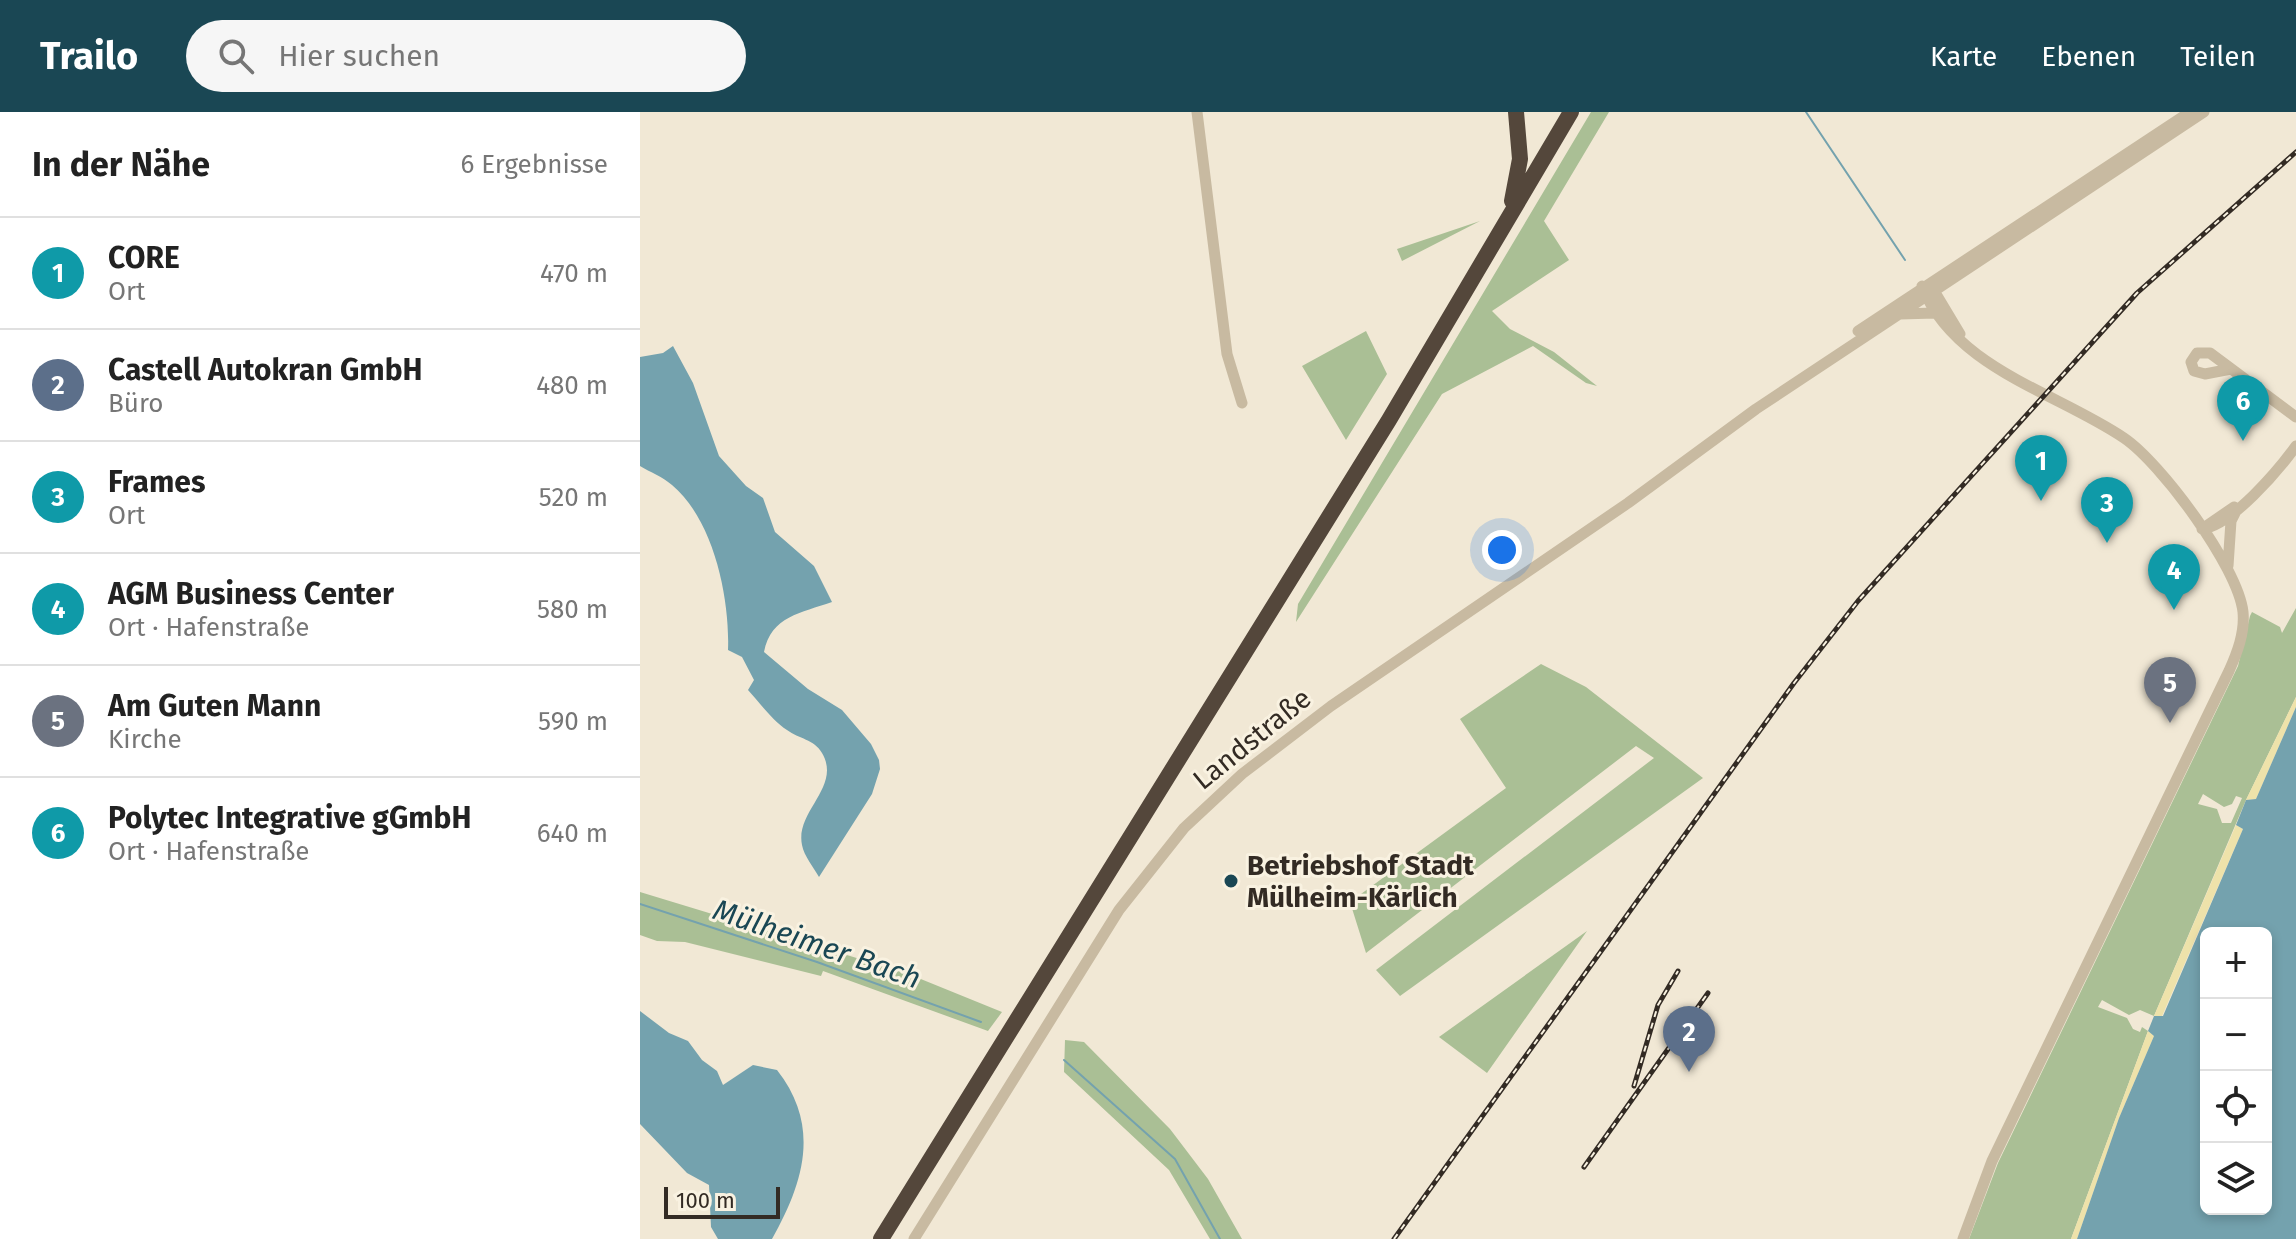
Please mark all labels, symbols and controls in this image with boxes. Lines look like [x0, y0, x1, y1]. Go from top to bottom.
search box [186, 20, 746, 92]
text: Trailo [40, 33, 138, 79]
icon: search [214, 34, 258, 78]
text: Hier suchen [278, 38, 440, 74]
text: Karte [1930, 40, 1997, 73]
text: Ebenen [2041, 40, 2136, 73]
text: Teilen [2180, 40, 2256, 73]
text: In der Nähe [32, 144, 210, 185]
text: 6 Ergebnisse [460, 149, 608, 180]
text: CORE [108, 240, 180, 276]
text: 1 [52, 258, 64, 289]
text: 470 m [540, 258, 608, 289]
text: Ort [108, 276, 145, 307]
text: Castell Autokran GmbH [108, 352, 423, 388]
text: 2 [51, 370, 65, 401]
text: 480 m [536, 370, 608, 401]
pin: 6 [2217, 375, 2269, 441]
text: Büro [108, 388, 163, 419]
pin: 1 [2015, 435, 2067, 501]
text: Frames [108, 464, 205, 500]
pin: 3 [2081, 477, 2133, 543]
text: 3 [51, 482, 65, 513]
text: 520 m [539, 482, 608, 513]
text: Ort [108, 500, 145, 531]
your location [1482, 530, 1522, 570]
pin: 4 [2148, 544, 2200, 610]
text: AGM Business Center [108, 576, 394, 612]
text: 4 [51, 594, 65, 625]
text: 580 m [537, 594, 608, 625]
text: Ort · Hafenstraße [108, 612, 310, 643]
pin: 5 [2144, 657, 2196, 723]
street label: Landstraße [1186, 681, 1318, 797]
text: Am Guten Mann [108, 688, 321, 724]
text: 5 [51, 706, 65, 737]
text: 590 m [538, 706, 608, 737]
text: Kirche [108, 724, 182, 755]
text: Polytec Integrative gGmbH [108, 800, 471, 836]
text: 6 [51, 818, 65, 849]
text: 640 m [537, 818, 608, 849]
text: Ort · Hafenstraße [108, 836, 310, 867]
place label: Betriebshof Stadt Mülheim-Kärlich [1247, 849, 1475, 914]
marker: Betriebshof Stadt Mülheim-Kärlich [1222, 872, 1240, 890]
water label: Mülheimer Bach [708, 892, 926, 996]
map controls [2200, 927, 2272, 1215]
button: + [2200, 927, 2272, 999]
button: − [2200, 999, 2272, 1071]
pin: 2 [1663, 1006, 1715, 1072]
button: locate [2200, 1071, 2272, 1143]
button: layers [2200, 1143, 2272, 1215]
scale bar [664, 1183, 780, 1219]
text: 100 m [676, 1187, 735, 1214]

